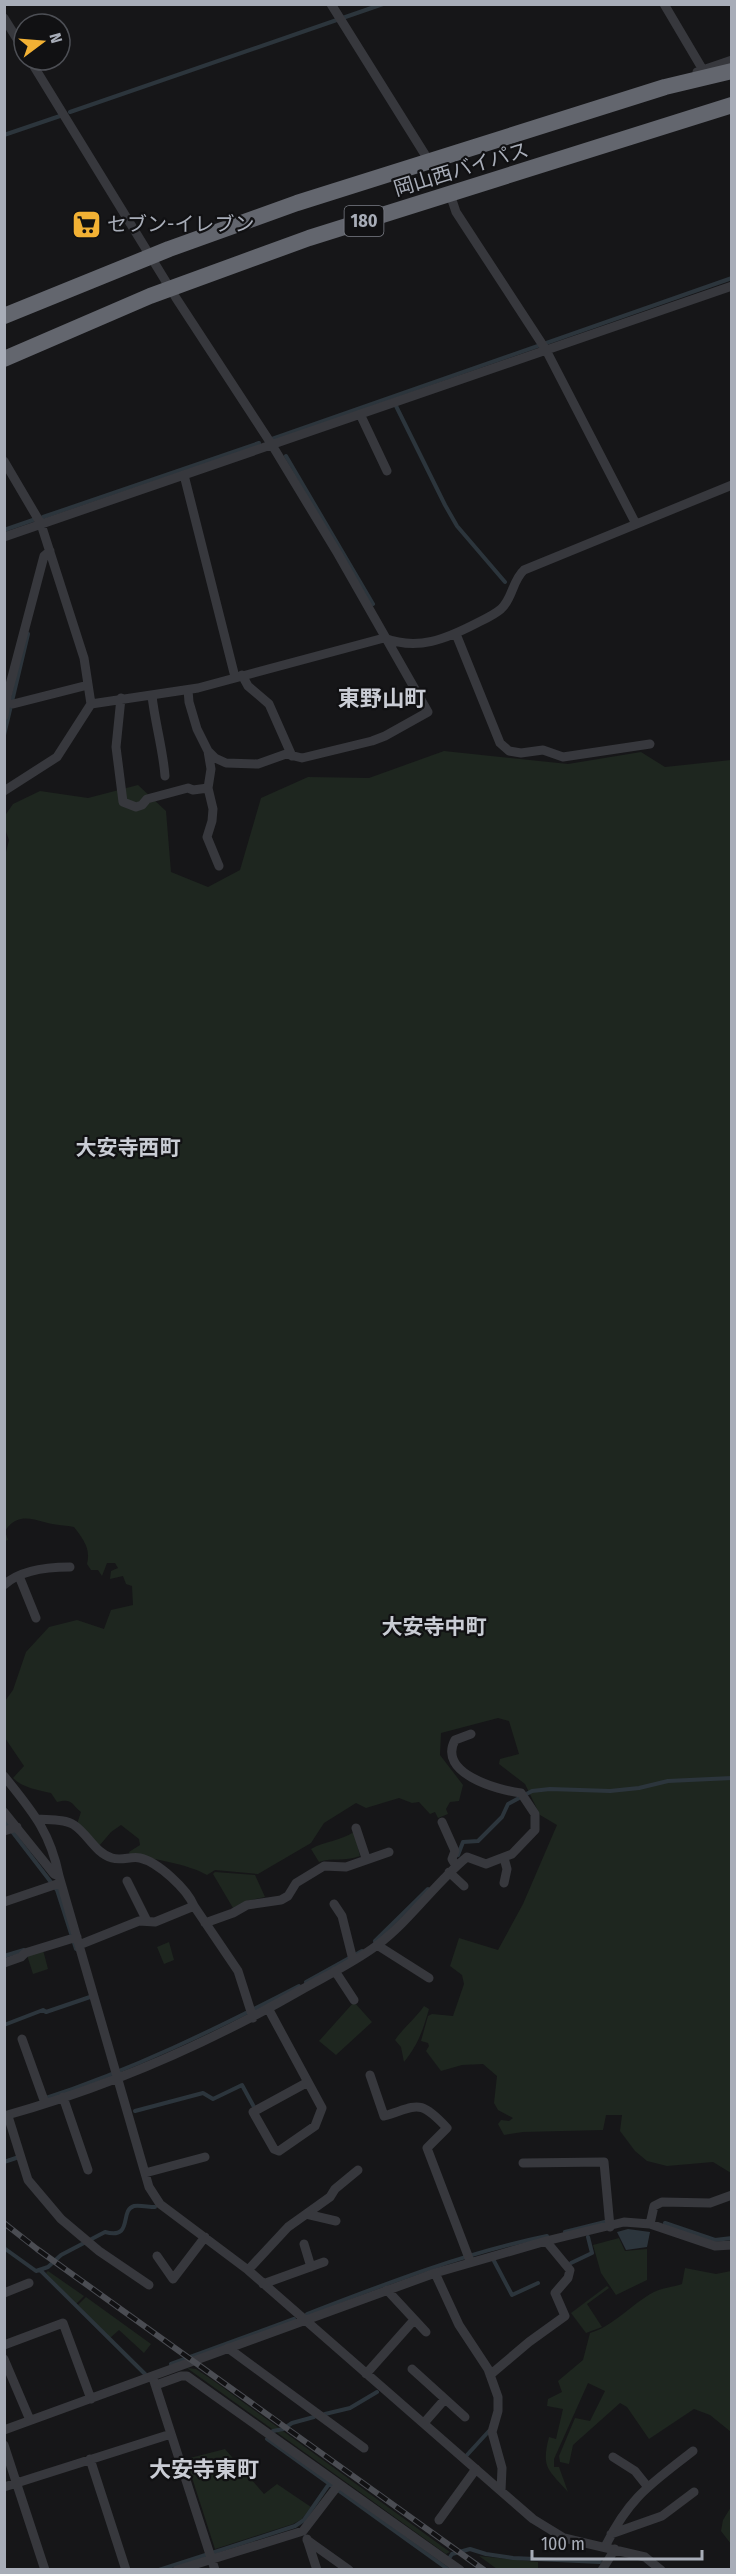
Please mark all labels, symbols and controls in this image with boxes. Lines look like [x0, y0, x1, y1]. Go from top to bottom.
north arrow [12, 12, 72, 72]
text: N [45, 31, 66, 45]
street label: 岡山西バイパス [391, 137, 531, 201]
road number: 180 [344, 206, 384, 236]
supermarket icon: セブン-イレブン [70, 208, 102, 240]
place label: セブン-イレブン [107, 212, 254, 236]
district label: 東野山町 [338, 685, 426, 712]
district label: 大安寺西町 [76, 1135, 181, 1161]
district label: 大安寺中町 [382, 1614, 487, 1640]
district label: 大安寺東町 [149, 2456, 259, 2483]
scale bar [532, 2523, 702, 2561]
text: 100 m [541, 2533, 585, 2555]

